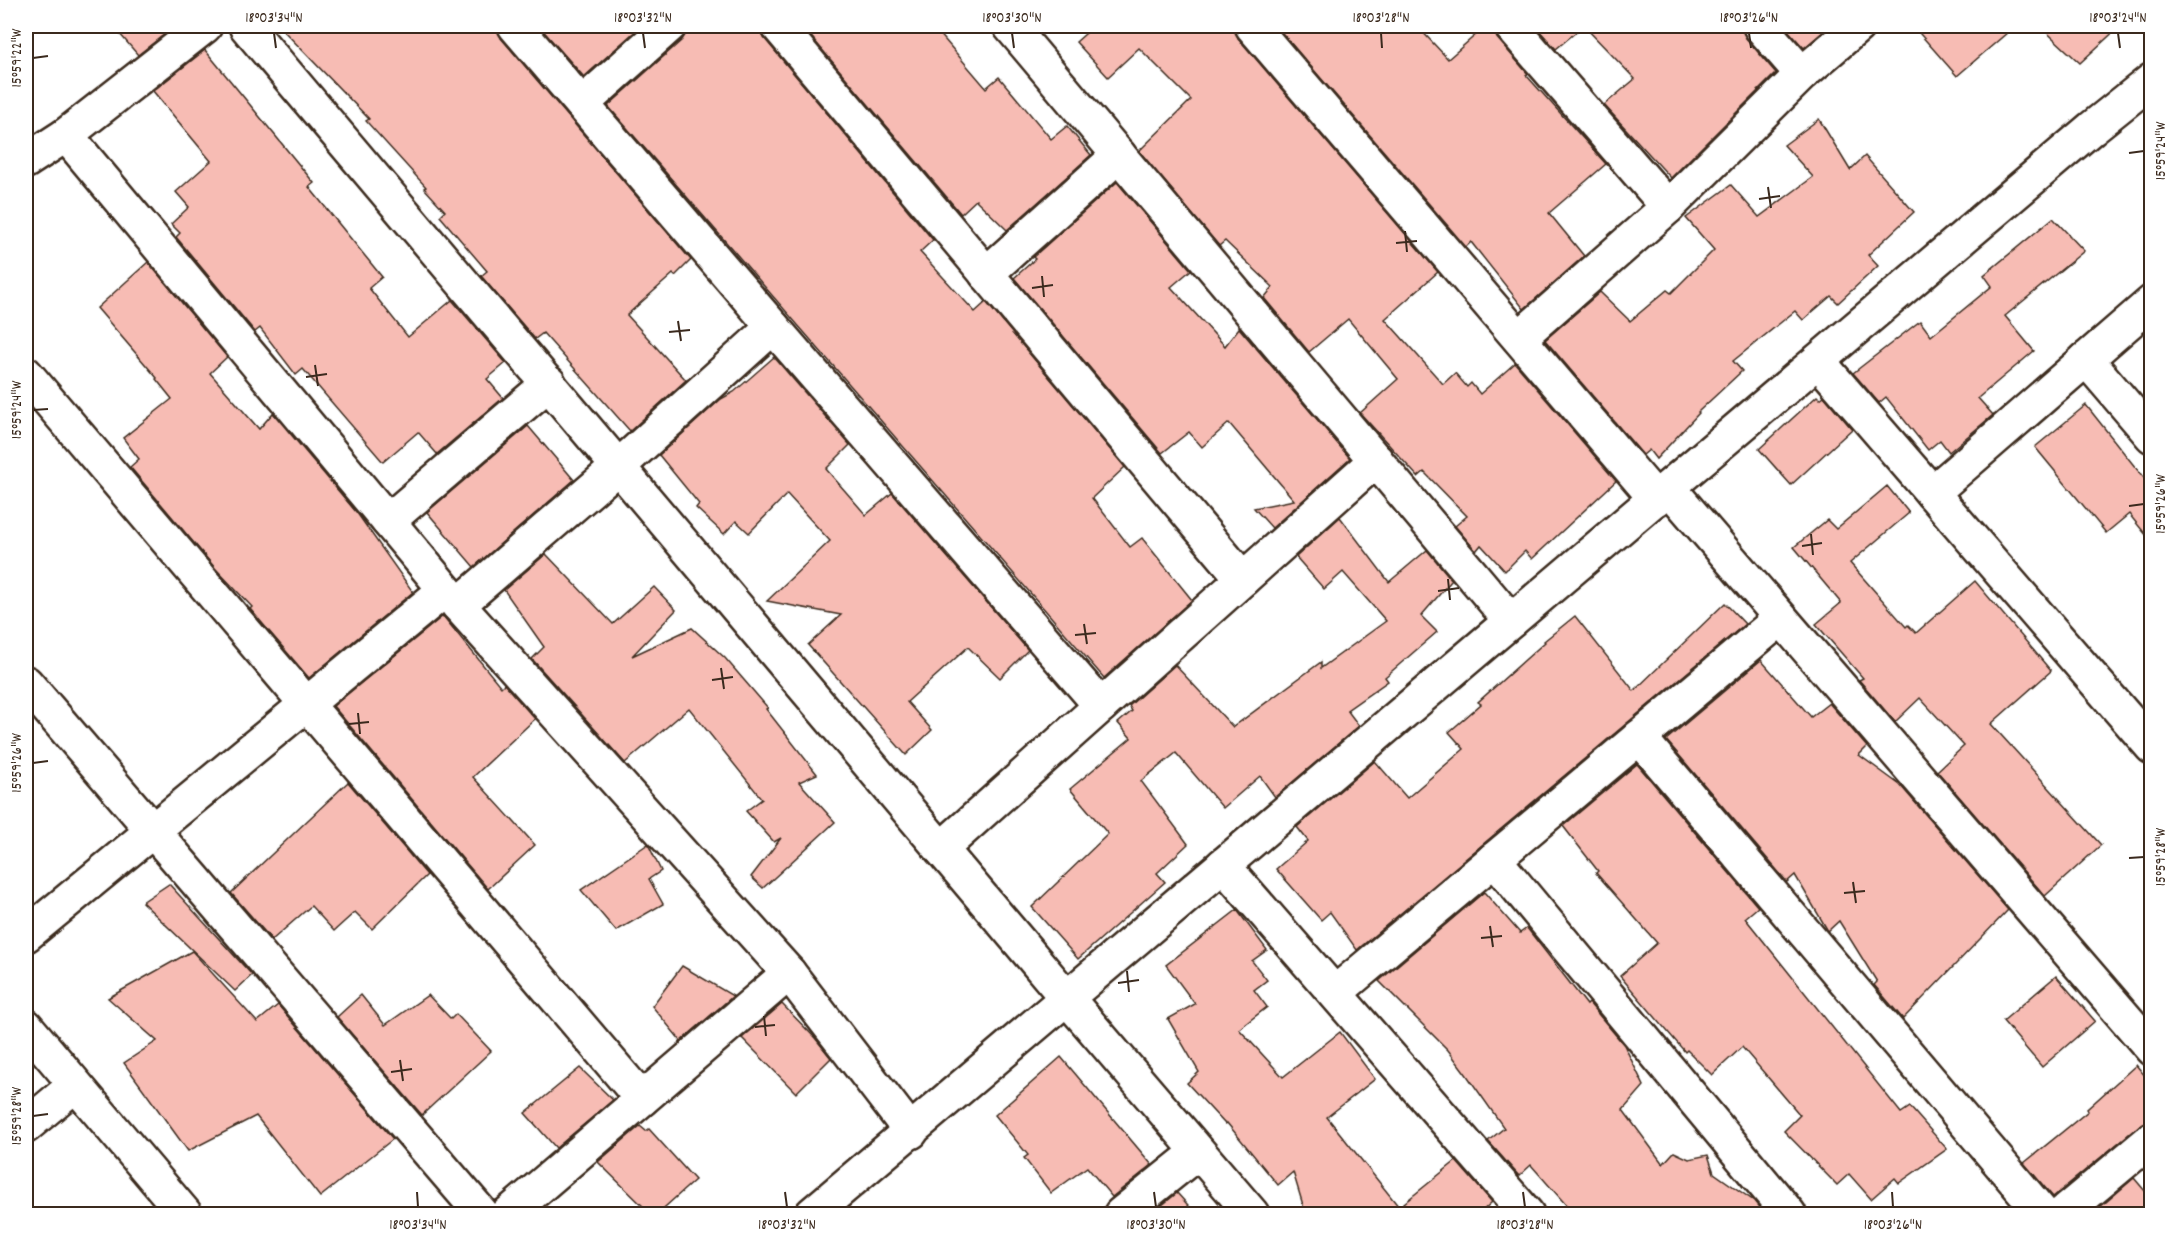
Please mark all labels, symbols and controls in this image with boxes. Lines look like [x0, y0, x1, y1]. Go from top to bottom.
text: 18°03'34"N [245, 8, 303, 30]
text: 18°03'32"N [614, 8, 672, 30]
text: 18°03'30"N [982, 8, 1042, 30]
text: 18°03'28"N [1352, 8, 1410, 30]
text: 18°03'26"N [1720, 8, 1778, 30]
text: 18°03'24"N [2089, 8, 2147, 30]
text: 15°59'22"W [7, 28, 29, 87]
text: 15°59'24"W [2151, 121, 2173, 180]
text: 15°59'24"W [7, 380, 29, 439]
text: 15°59'26"W [2151, 474, 2173, 534]
text: 15°59'26"W [7, 733, 29, 793]
text: 15°59'28"W [2151, 827, 2173, 886]
text: 15°59'28"W [7, 1086, 29, 1145]
text: 18°03'34"N [389, 1215, 447, 1237]
text: 18°03'32"N [758, 1215, 816, 1237]
text: 18°03'30"N [1126, 1215, 1186, 1237]
text: 18°03'28"N [1496, 1215, 1554, 1237]
text: 18°03'26"N [1864, 1215, 1922, 1237]

